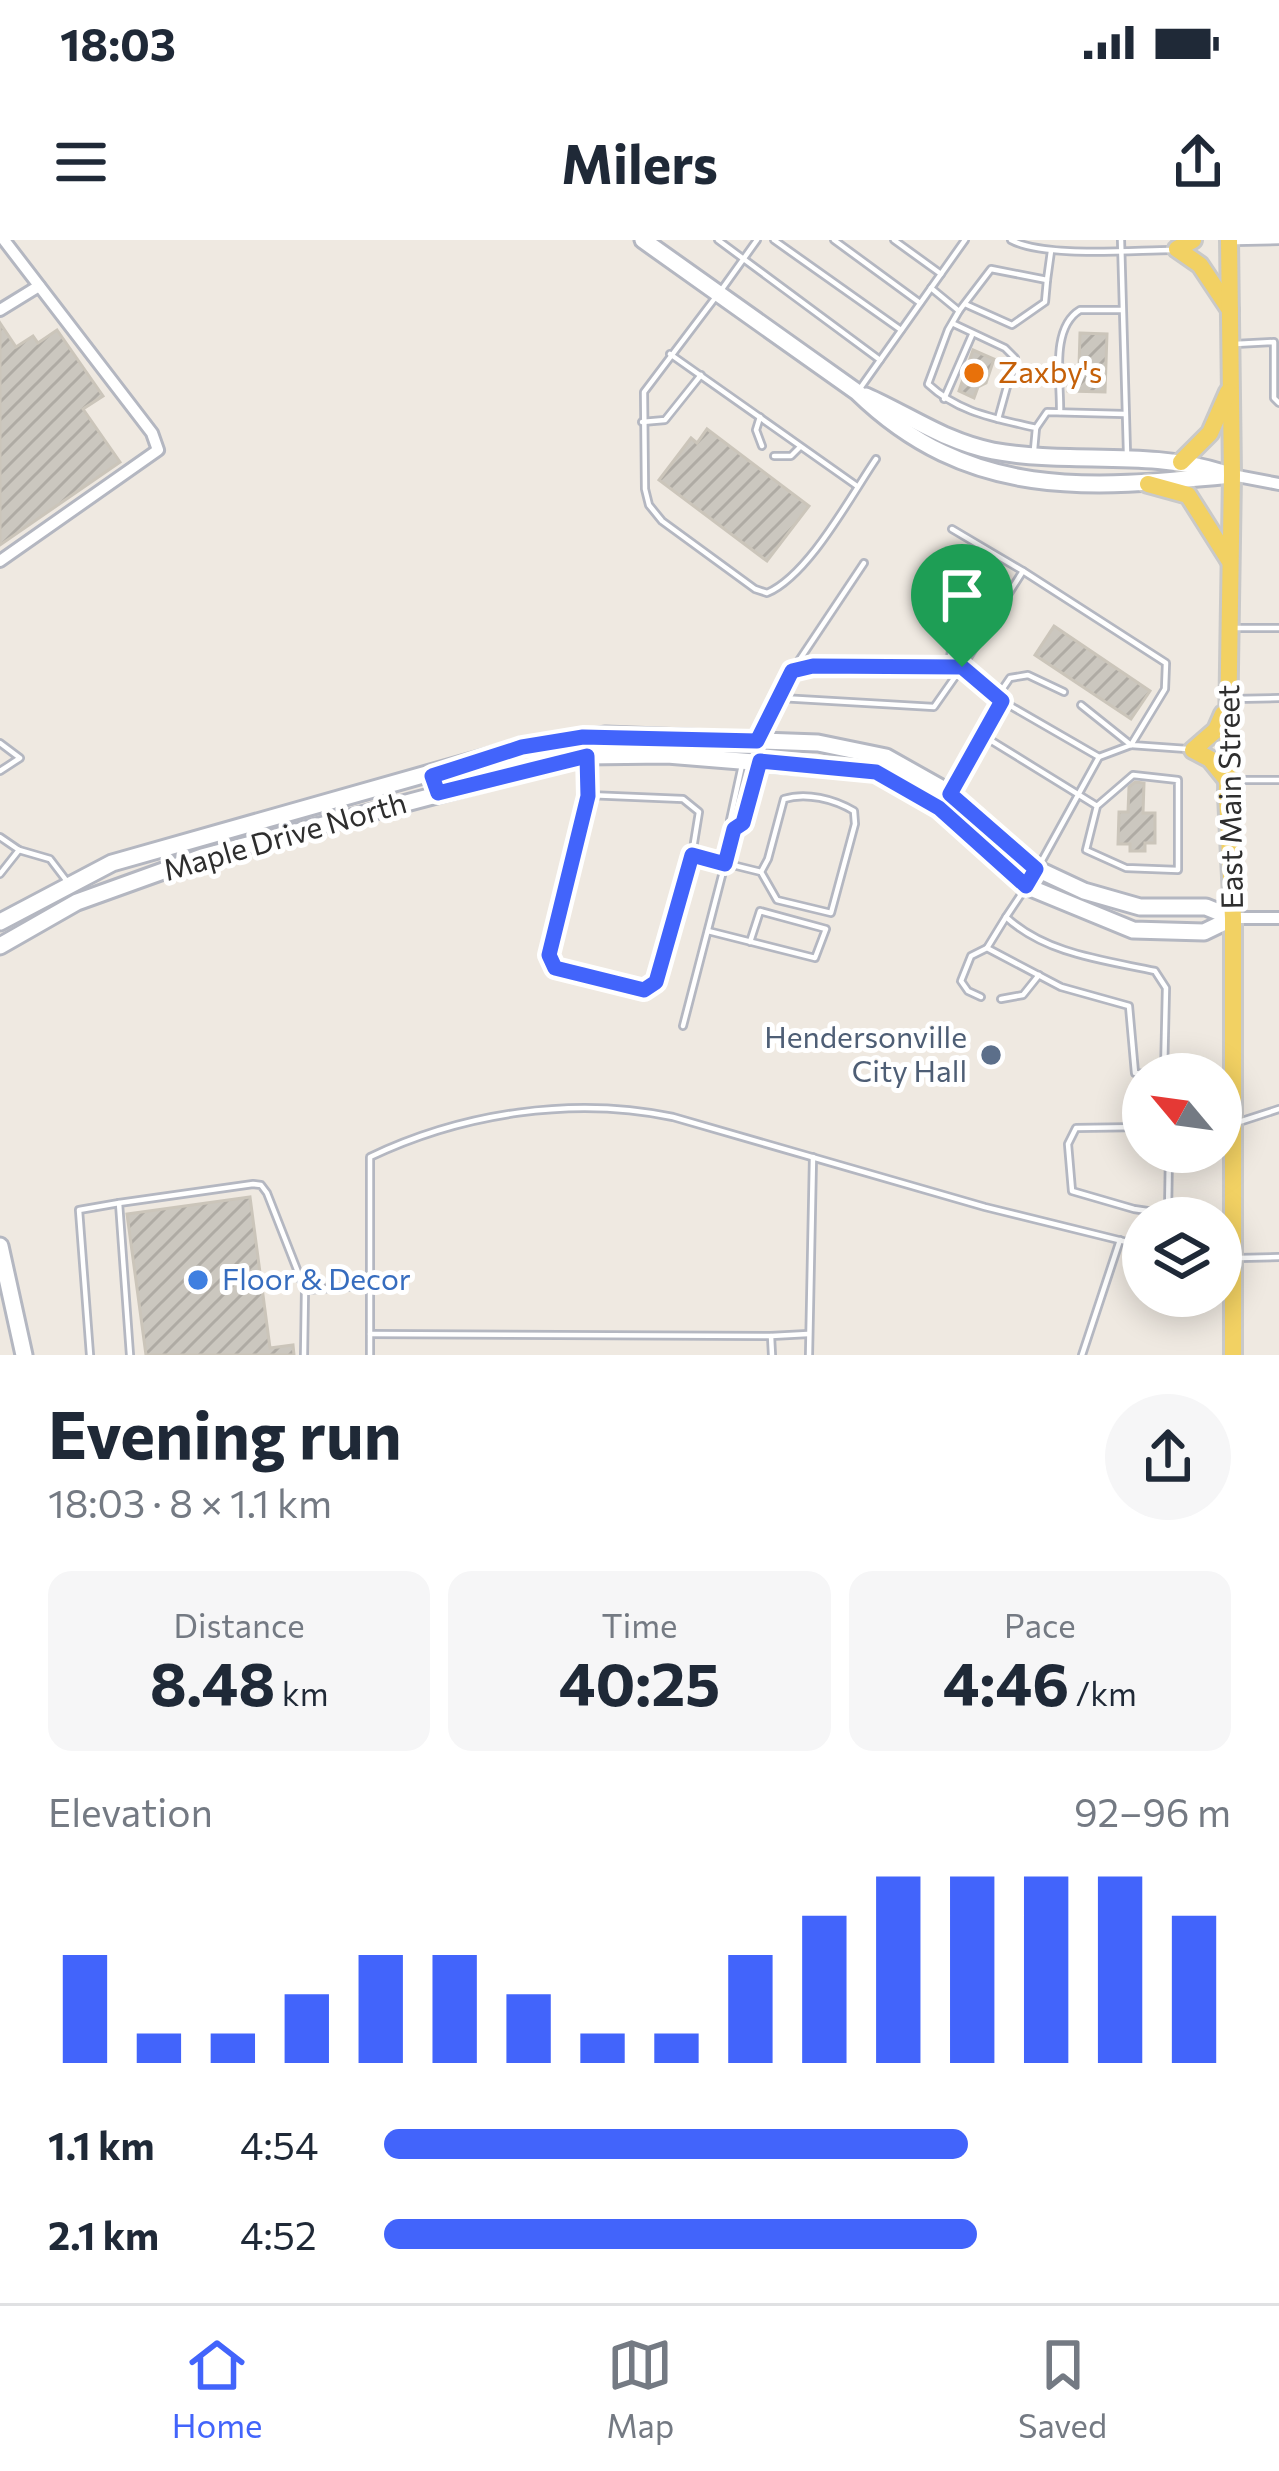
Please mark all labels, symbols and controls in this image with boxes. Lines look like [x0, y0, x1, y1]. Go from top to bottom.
text: 18:03 [60, 15, 176, 70]
icon: menu [48, 129, 114, 195]
text: Milers [561, 129, 718, 195]
icon: share [1165, 129, 1231, 195]
place label: Zaxby's [998, 352, 1102, 389]
marker: Zaxby's [961, 360, 987, 386]
pin [911, 544, 1013, 667]
icon: arrive [929, 562, 995, 628]
street label: East Main Street [1208, 684, 1249, 910]
street label: Maple Drive North [158, 782, 410, 887]
place label: Hendersonville City Hall [764, 1017, 967, 1088]
marker: Hendersonville City Hall [978, 1042, 1004, 1068]
north arrow [1122, 1053, 1242, 1173]
map controls [1122, 1053, 1242, 1317]
button: layers [1122, 1197, 1242, 1317]
place label: Floor & Decor [222, 1259, 411, 1296]
marker: Floor & Decor [185, 1267, 211, 1293]
text: Evening run [48, 1392, 402, 1473]
button: share [1105, 1394, 1231, 1520]
text: 18:03 · 8 × 1.1 km [48, 1478, 332, 1526]
text: Distance [174, 1604, 305, 1645]
text: Time [602, 1604, 677, 1645]
text: Pace [1004, 1604, 1076, 1645]
text: 8.48 [150, 1645, 275, 1718]
text: 40:25 [559, 1645, 720, 1718]
text: 4:46 [943, 1645, 1069, 1718]
text: km [275, 1672, 328, 1713]
text: /km [1069, 1672, 1137, 1713]
text: Elevation [48, 1787, 213, 1835]
text: 92–96 m [1074, 1787, 1231, 1835]
text: 1.1 km [48, 2120, 155, 2168]
text: 4:54 [240, 2120, 318, 2168]
text: 2.1 km [48, 2210, 159, 2258]
text: 4:52 [240, 2210, 317, 2258]
tab: Home [172, 2332, 263, 2445]
tab: Map [606, 2332, 674, 2445]
tab: Saved [1018, 2332, 1107, 2445]

